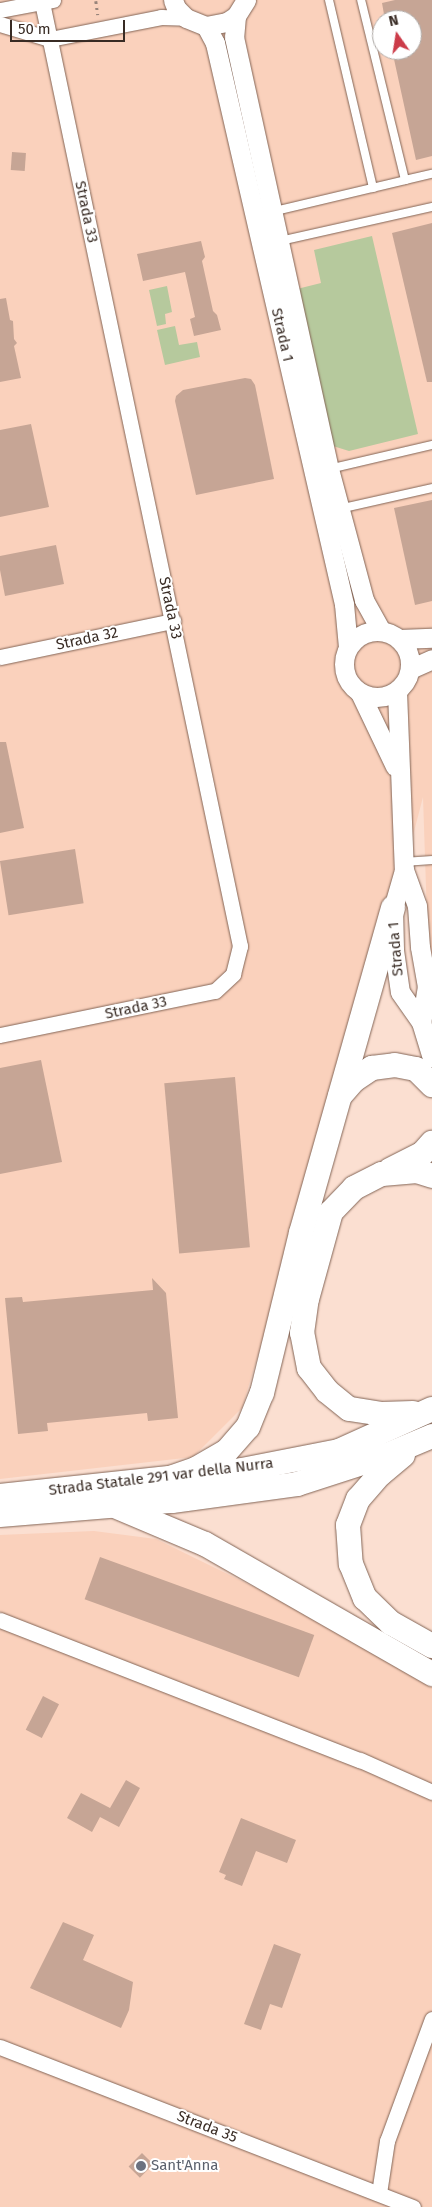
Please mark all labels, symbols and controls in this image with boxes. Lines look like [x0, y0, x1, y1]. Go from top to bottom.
scale bar [12, 10, 128, 42]
north arrow [372, 10, 422, 60]
text: N [387, 12, 400, 30]
text: 50 m [18, 20, 51, 38]
street label: Strada 33 [71, 179, 101, 245]
street label: Strada 1 [267, 306, 297, 364]
street label: Strada 33 [155, 575, 185, 641]
street label: Strada 32 [54, 624, 120, 654]
street label: Strada 1 [385, 921, 407, 977]
street label: Strada 33 [103, 993, 169, 1023]
street label: Strada Statale 291 var della Nurra [48, 1454, 274, 1500]
street label: Strada 35 [174, 2107, 240, 2147]
place label: Sant'Anna [151, 2157, 218, 2175]
marker: Sant'Anna [135, 2160, 147, 2172]

